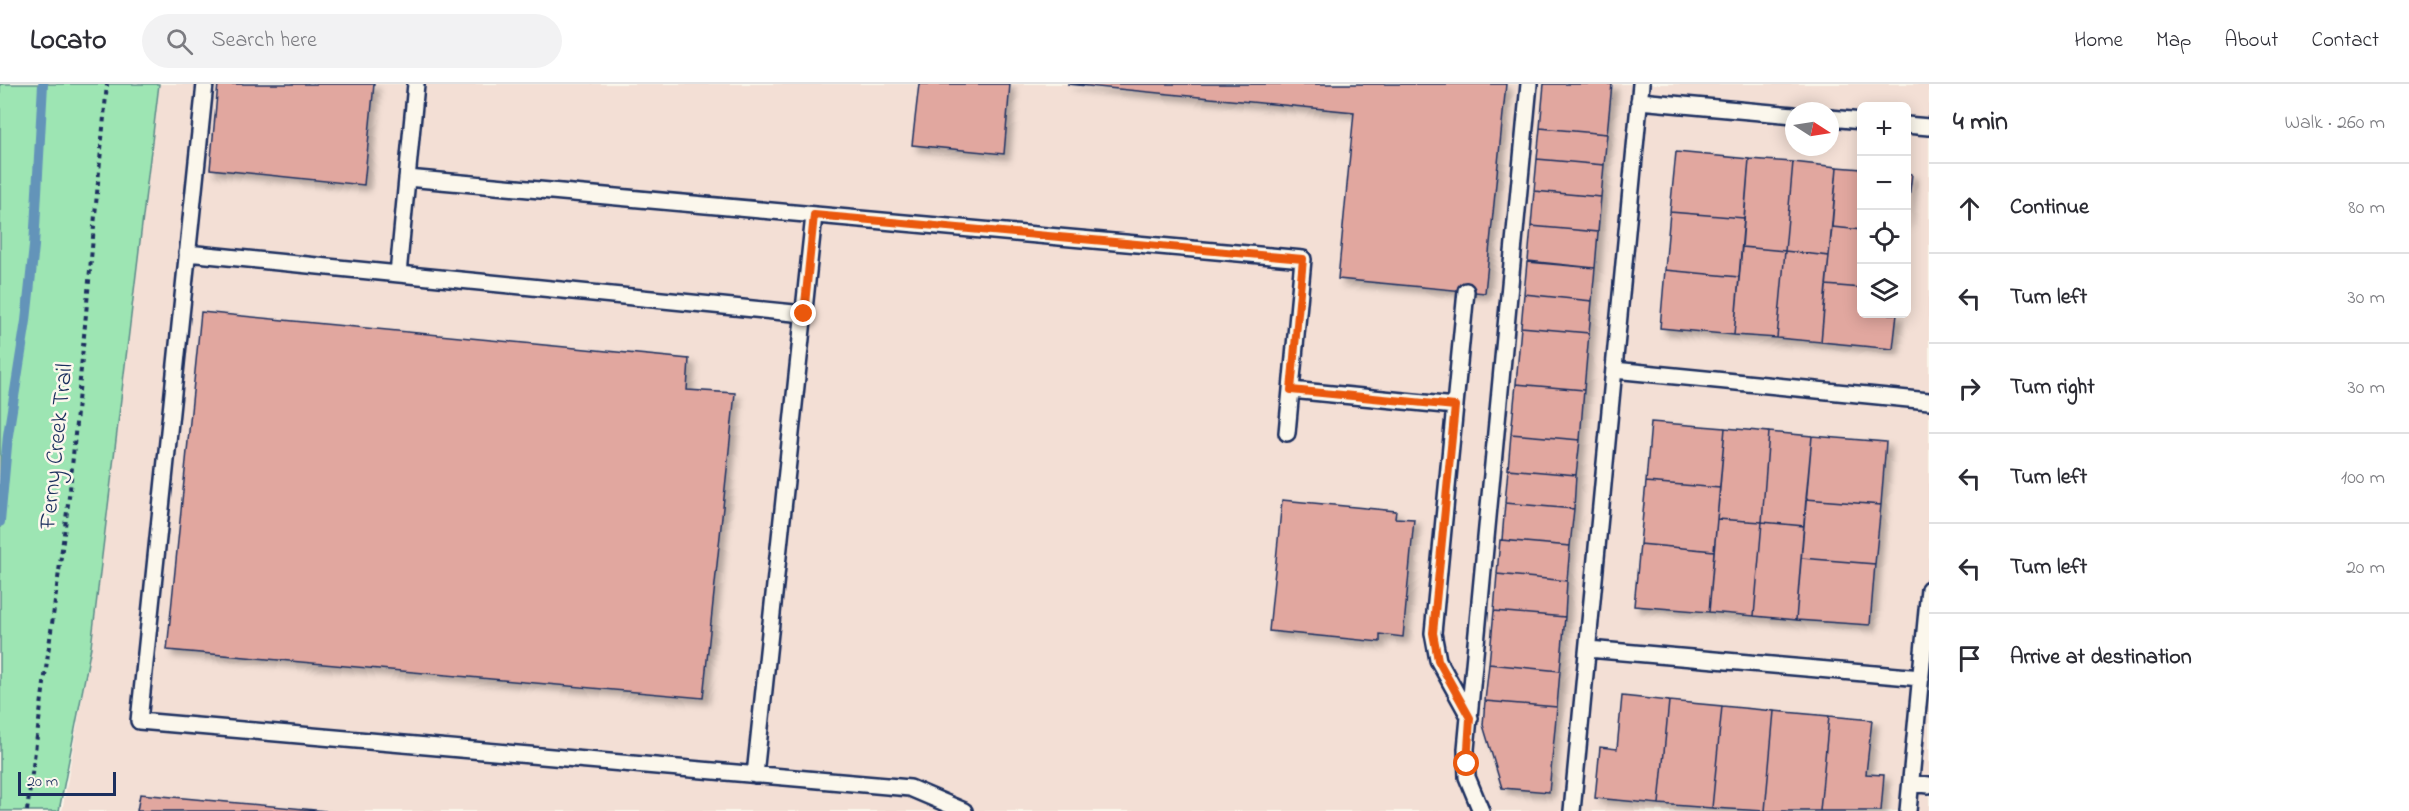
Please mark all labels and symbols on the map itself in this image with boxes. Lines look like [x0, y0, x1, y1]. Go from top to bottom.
north arrow [1785, 102, 1839, 156]
route end [790, 300, 816, 326]
street label: Ferny Creek Trail [31, 362, 85, 532]
route start [1453, 750, 1479, 776]
scale bar [18, 769, 116, 796]

